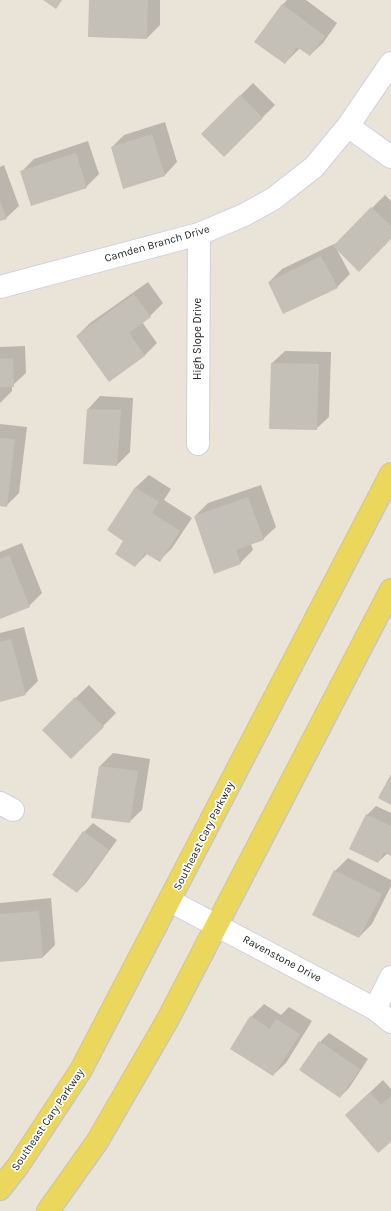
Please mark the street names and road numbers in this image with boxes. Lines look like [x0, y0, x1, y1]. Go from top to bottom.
street label: Camden Branch Drive [103, 223, 211, 265]
street label: High Slope Drive [191, 298, 205, 380]
street label: Southeast Cary Parkway [171, 779, 237, 893]
street label: Ravenstone Drive [240, 933, 324, 985]
street label: Southeast Cary Parkway [9, 1066, 87, 1174]

